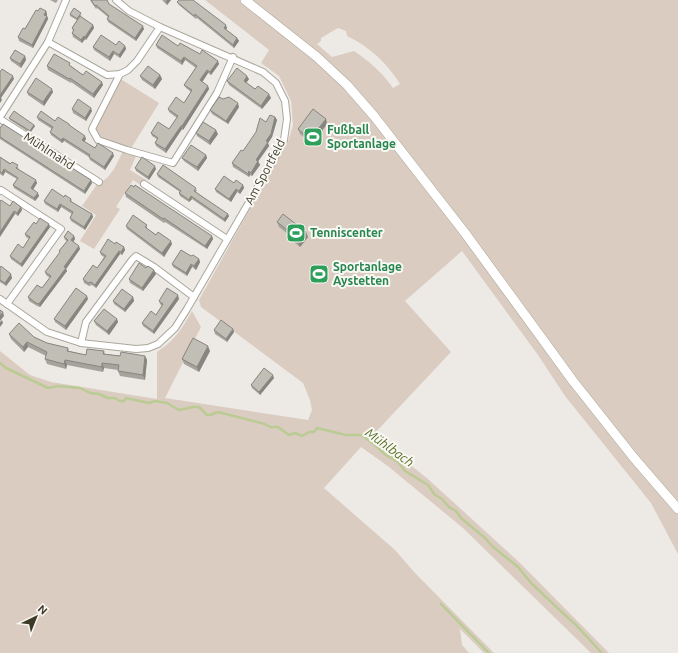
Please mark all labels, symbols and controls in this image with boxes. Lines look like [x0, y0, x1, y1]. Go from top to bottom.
place label: Fußball Sportanlage [327, 123, 396, 150]
sports icon: Fußball Sportanlage [302, 126, 324, 148]
street label: Mühlmahd [22, 129, 77, 172]
street label: Am Sportfeld [242, 137, 287, 207]
sports icon: Tenniscenter [285, 222, 307, 244]
place label: Tenniscenter [310, 226, 383, 239]
place label: Sportanlage Aystetten [333, 260, 402, 287]
sports icon: Sportanlage Aystetten [308, 263, 330, 285]
water label: Mühlbach [363, 425, 417, 469]
north arrow [16, 597, 56, 637]
text: N [36, 602, 50, 617]

